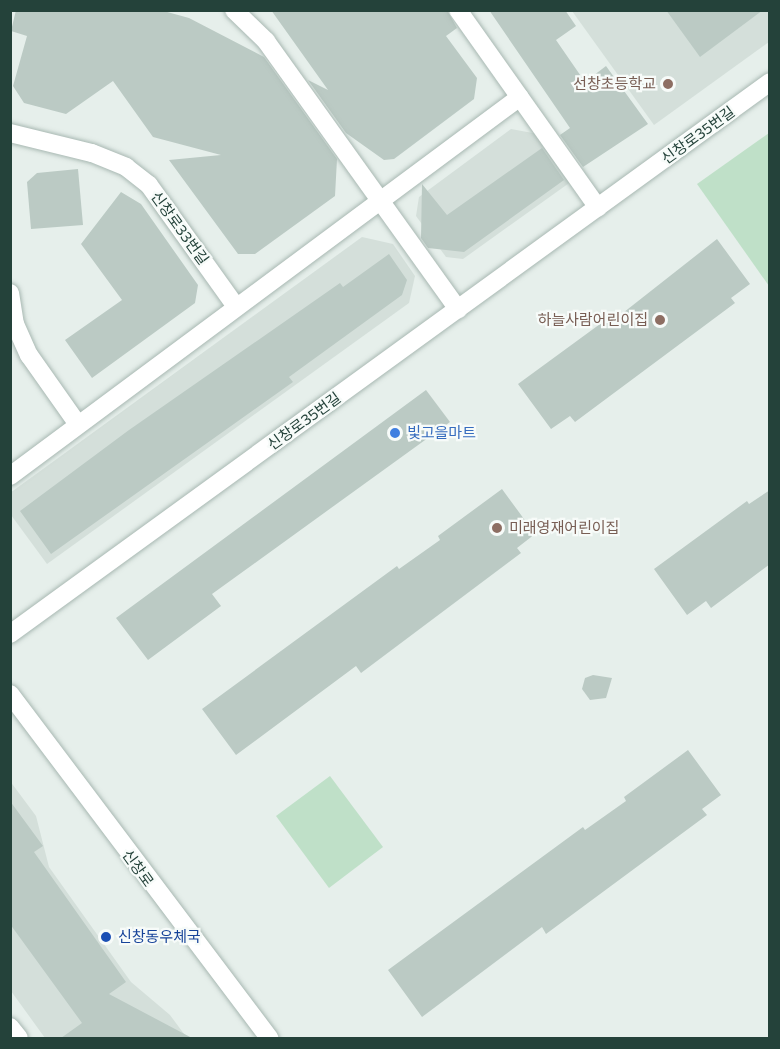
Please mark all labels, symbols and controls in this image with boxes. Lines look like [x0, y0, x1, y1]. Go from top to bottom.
place label: 선창초등학교 [573, 75, 656, 93]
marker: 선창초등학교 [661, 77, 675, 91]
street label: 신창로35번길 [658, 102, 738, 168]
street label: 신창로33번길 [147, 188, 213, 268]
place label: 하늘사람어린이집 [538, 311, 648, 329]
marker: 하늘사람어린이집 [653, 313, 667, 327]
street label: 신창로35번길 [264, 388, 344, 454]
place label: 빛고을마트 [407, 424, 476, 442]
marker: 빛고을마트 [388, 426, 402, 440]
place label: 미래영재어린이집 [509, 519, 619, 537]
marker: 미래영재어린이집 [490, 521, 504, 535]
street label: 신창로 [119, 846, 157, 890]
place label: 신창동우체국 [118, 928, 201, 946]
marker: 신창동우체국 [99, 930, 113, 944]

